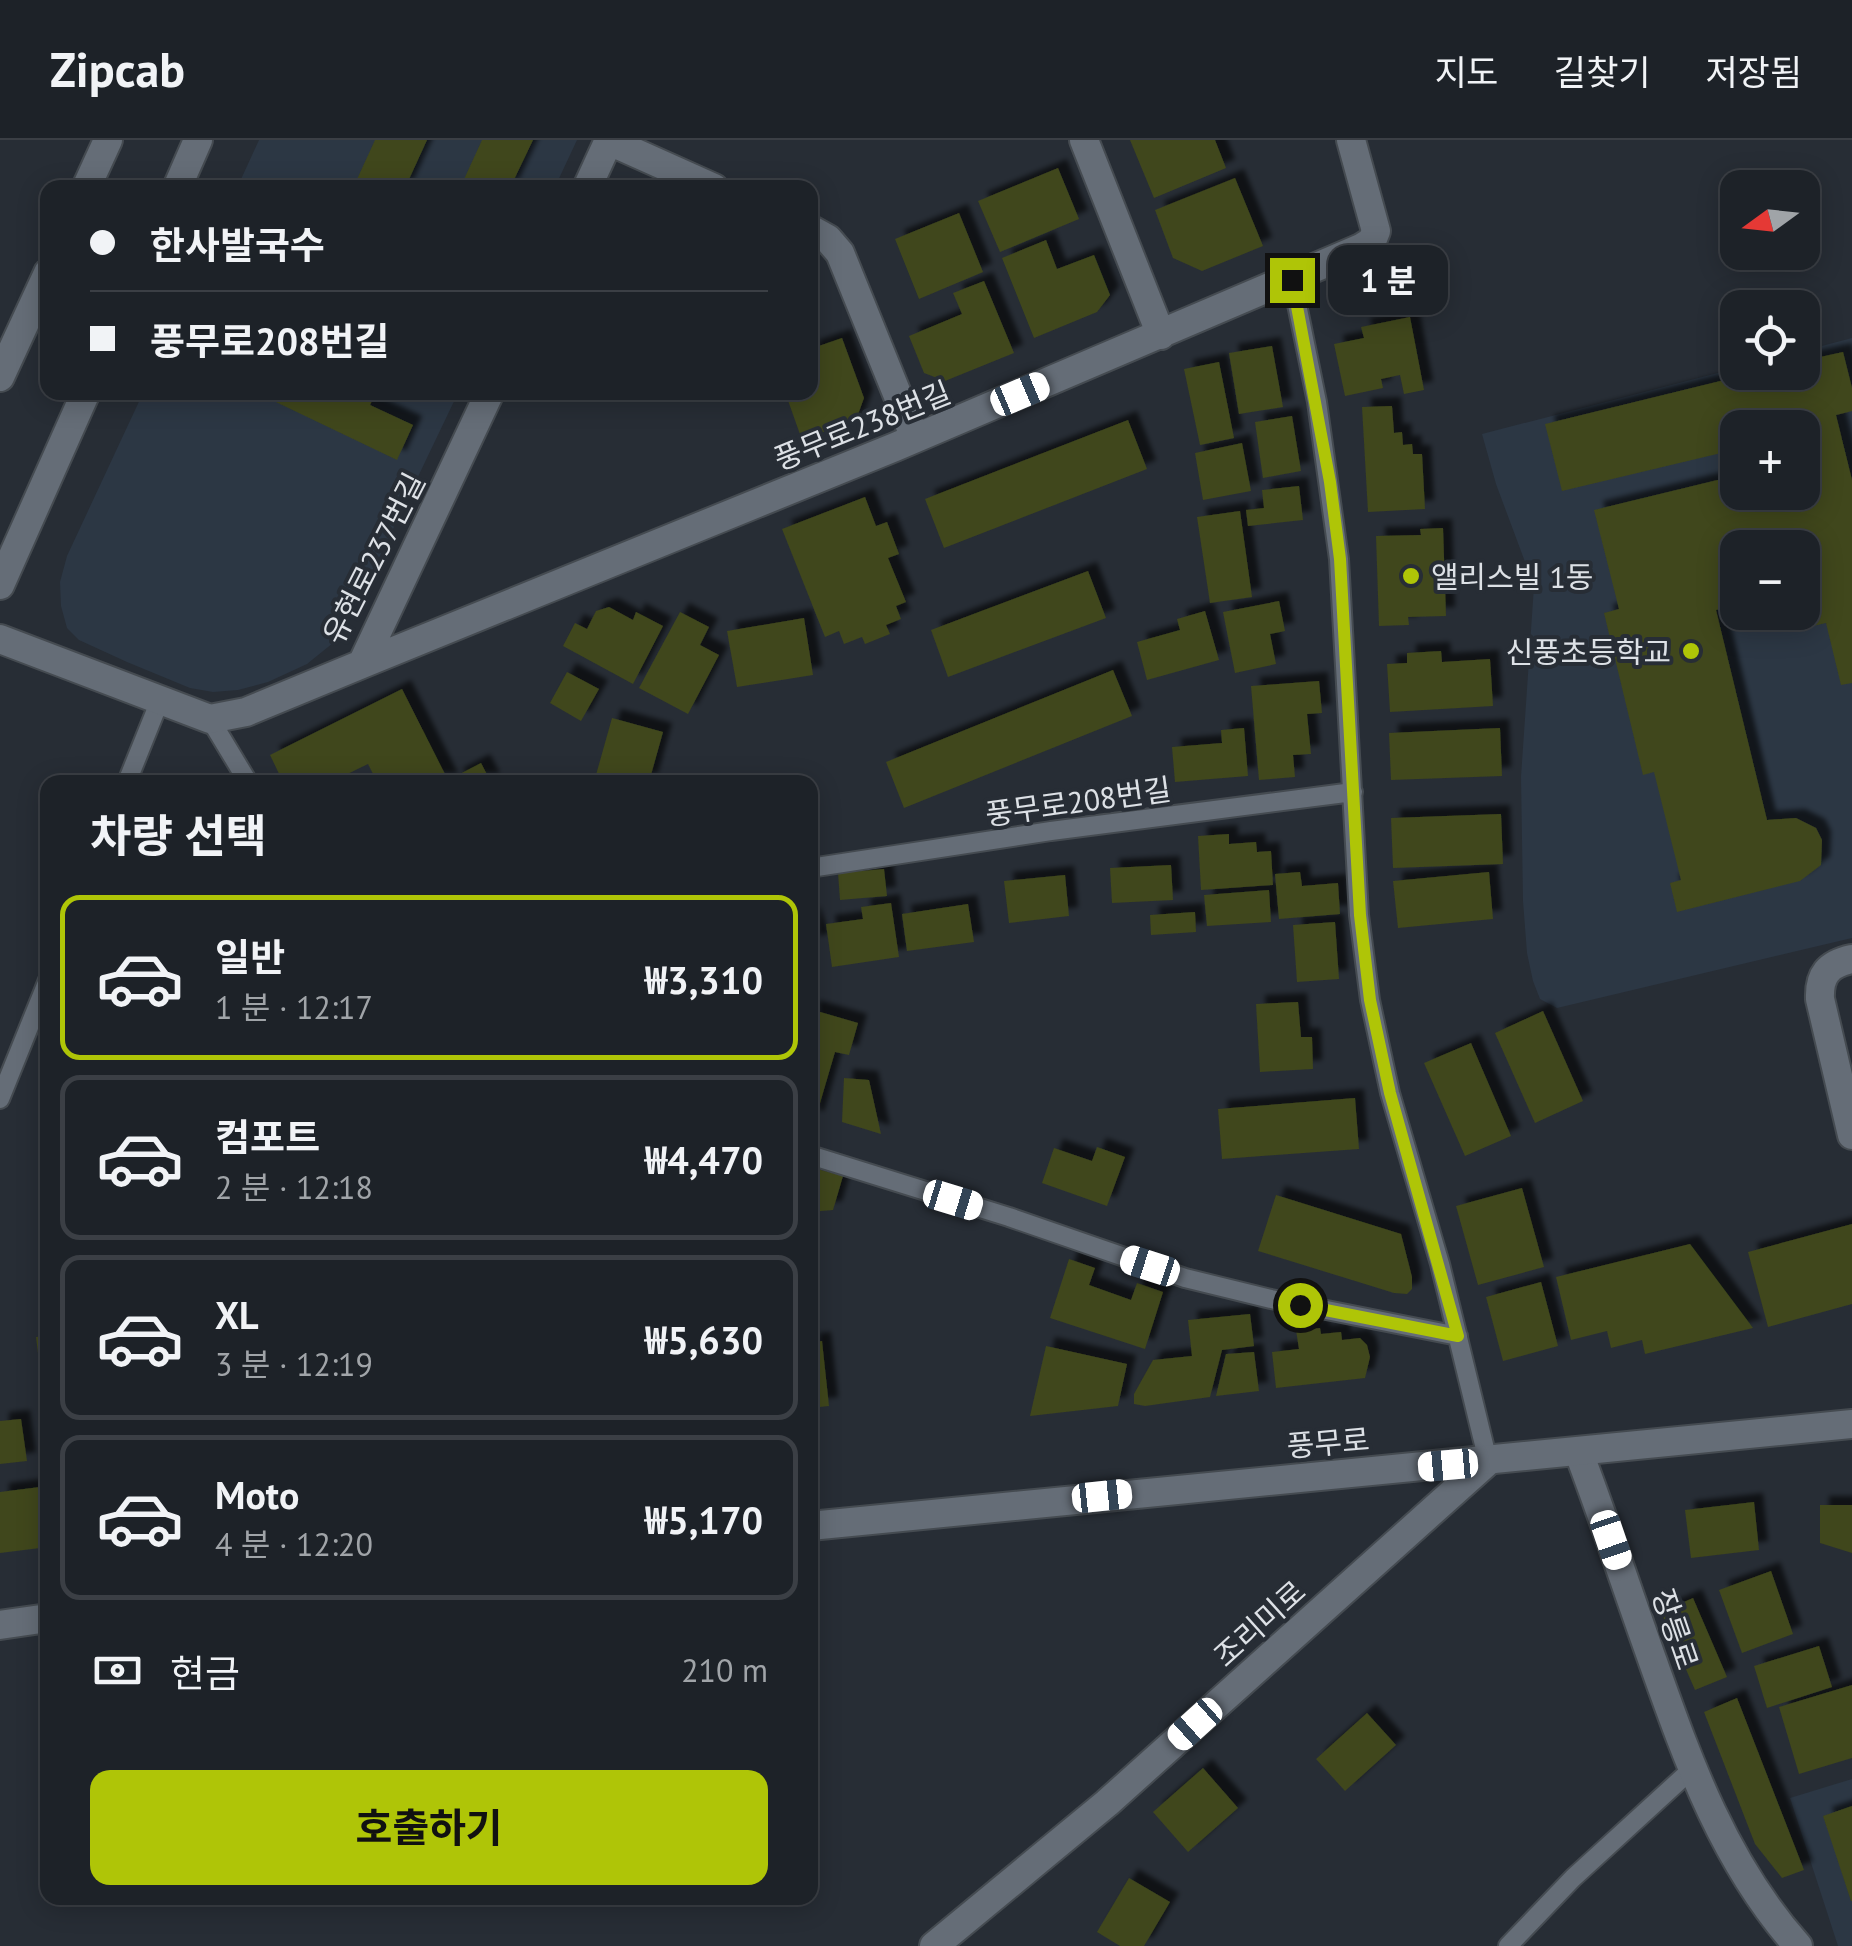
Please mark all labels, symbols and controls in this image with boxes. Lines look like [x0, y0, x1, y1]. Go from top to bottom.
text: Zipcab [50, 38, 185, 100]
text: 지도 [1434, 49, 1499, 95]
text: 길찾기 [1554, 49, 1650, 95]
text: 저장됨 [1705, 49, 1802, 95]
north arrow [1720, 170, 1820, 270]
map controls [1720, 170, 1820, 630]
text: 한사발국수 [150, 220, 325, 269]
callout: 1 분 [1327, 245, 1447, 315]
route end [1270, 258, 1315, 303]
text: 1 분 [1360, 259, 1416, 301]
button: locate [1720, 290, 1820, 390]
text: 풍무로208번길 [150, 316, 389, 365]
car [987, 368, 1053, 420]
street label: 풍무로238번길 [768, 372, 956, 478]
button: + [1720, 410, 1820, 510]
street label: 유현로237번길 [313, 466, 433, 650]
button: − [1720, 530, 1820, 630]
place label: 앨리스빌 1동 [1431, 557, 1593, 596]
marker: 앨리스빌 1동 [1400, 565, 1422, 587]
place label: 신풍초등학교 [1505, 632, 1671, 671]
marker: 신풍초등학교 [1680, 640, 1702, 662]
street label: 풍무로208번길 [983, 769, 1173, 833]
text: 차량 선택 [90, 806, 267, 864]
text: 일반 [215, 932, 285, 981]
icon: car [95, 933, 185, 1023]
text: ₩3,310 [645, 955, 763, 1004]
text: 1 분 · 12:17 [215, 986, 373, 1028]
text: 컴포트 [215, 1112, 320, 1161]
icon: car [95, 1113, 185, 1203]
text: ₩4,470 [645, 1135, 763, 1184]
text: 2 분 · 12:18 [215, 1166, 373, 1208]
car [920, 1177, 986, 1223]
car [1117, 1242, 1183, 1290]
route start [1278, 1283, 1323, 1328]
text: XL [215, 1290, 259, 1339]
icon: car [95, 1293, 185, 1383]
text: ₩5,630 [645, 1315, 763, 1364]
text: 3 분 · 12:19 [215, 1343, 373, 1385]
street label: 풍무로 [1285, 1419, 1371, 1465]
car [1417, 1447, 1479, 1483]
text: Moto [215, 1470, 299, 1519]
icon: car [95, 1473, 185, 1563]
car [1071, 1478, 1133, 1514]
text: ₩5,170 [645, 1495, 763, 1544]
car [1587, 1507, 1635, 1573]
text: 4 분 · 12:20 [215, 1523, 373, 1565]
street label: 조리미로 [1205, 1572, 1313, 1674]
street label: 장릉로 [1644, 1584, 1708, 1674]
icon: cash [90, 1643, 145, 1698]
text: 현금 [170, 1648, 240, 1697]
text: 210 m [681, 1649, 768, 1691]
car [1163, 1693, 1227, 1755]
button: 호출하기 [90, 1770, 768, 1885]

